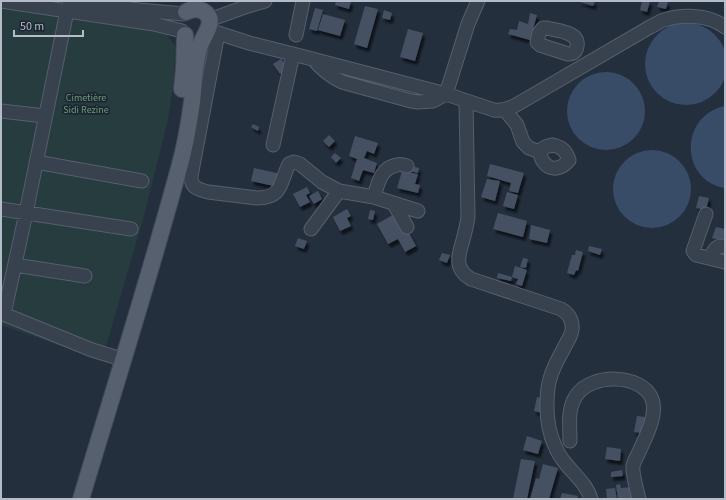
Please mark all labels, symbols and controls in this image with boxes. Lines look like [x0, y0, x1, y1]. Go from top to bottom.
scale bar [14, 12, 83, 38]
text: 50 m [20, 18, 44, 35]
park label: Cimetière Sidi Rezine [63, 91, 109, 117]

